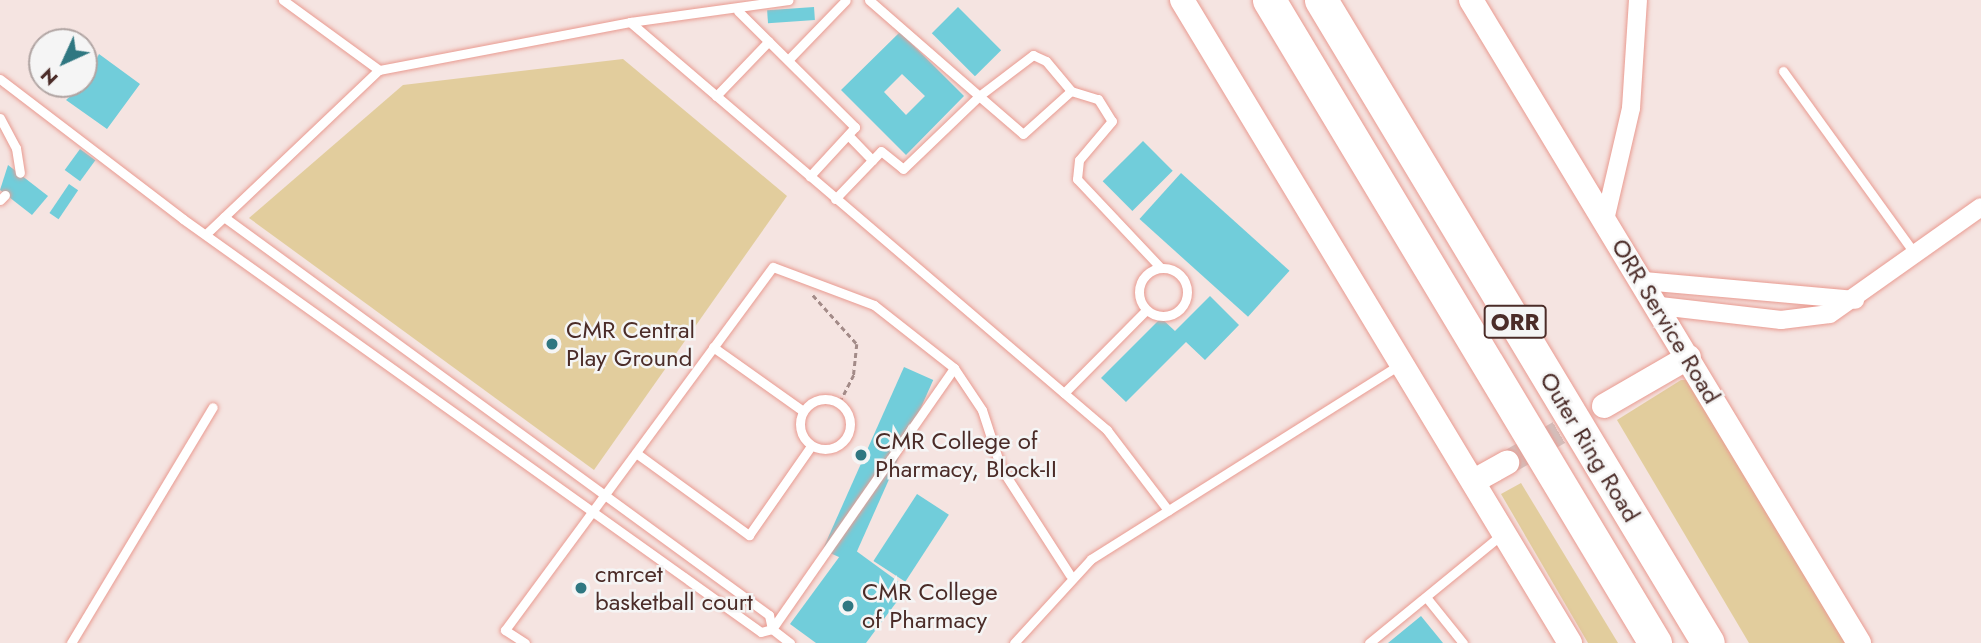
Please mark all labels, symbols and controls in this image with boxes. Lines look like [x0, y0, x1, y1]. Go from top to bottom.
north arrow [28, 28, 98, 98]
text: N [34, 62, 64, 92]
street label: ORR Service Road [1605, 233, 1727, 409]
road number: ORR [1484, 302, 1546, 342]
place label: CMR Central Play Ground [566, 316, 695, 372]
marker: CMR Central Play Ground [544, 336, 560, 352]
street label: Outer Ring Road [1534, 367, 1646, 527]
place label: CMR College of Pharmacy, Block-II [875, 427, 1057, 483]
marker: CMR College of Pharmacy, Block-II [853, 447, 869, 463]
place label: cmrcet basketball court [595, 560, 753, 616]
place label: CMR College of Pharmacy [862, 578, 998, 634]
marker: cmrcet basketball court [573, 580, 589, 596]
marker: CMR College of Pharmacy [840, 598, 856, 614]

